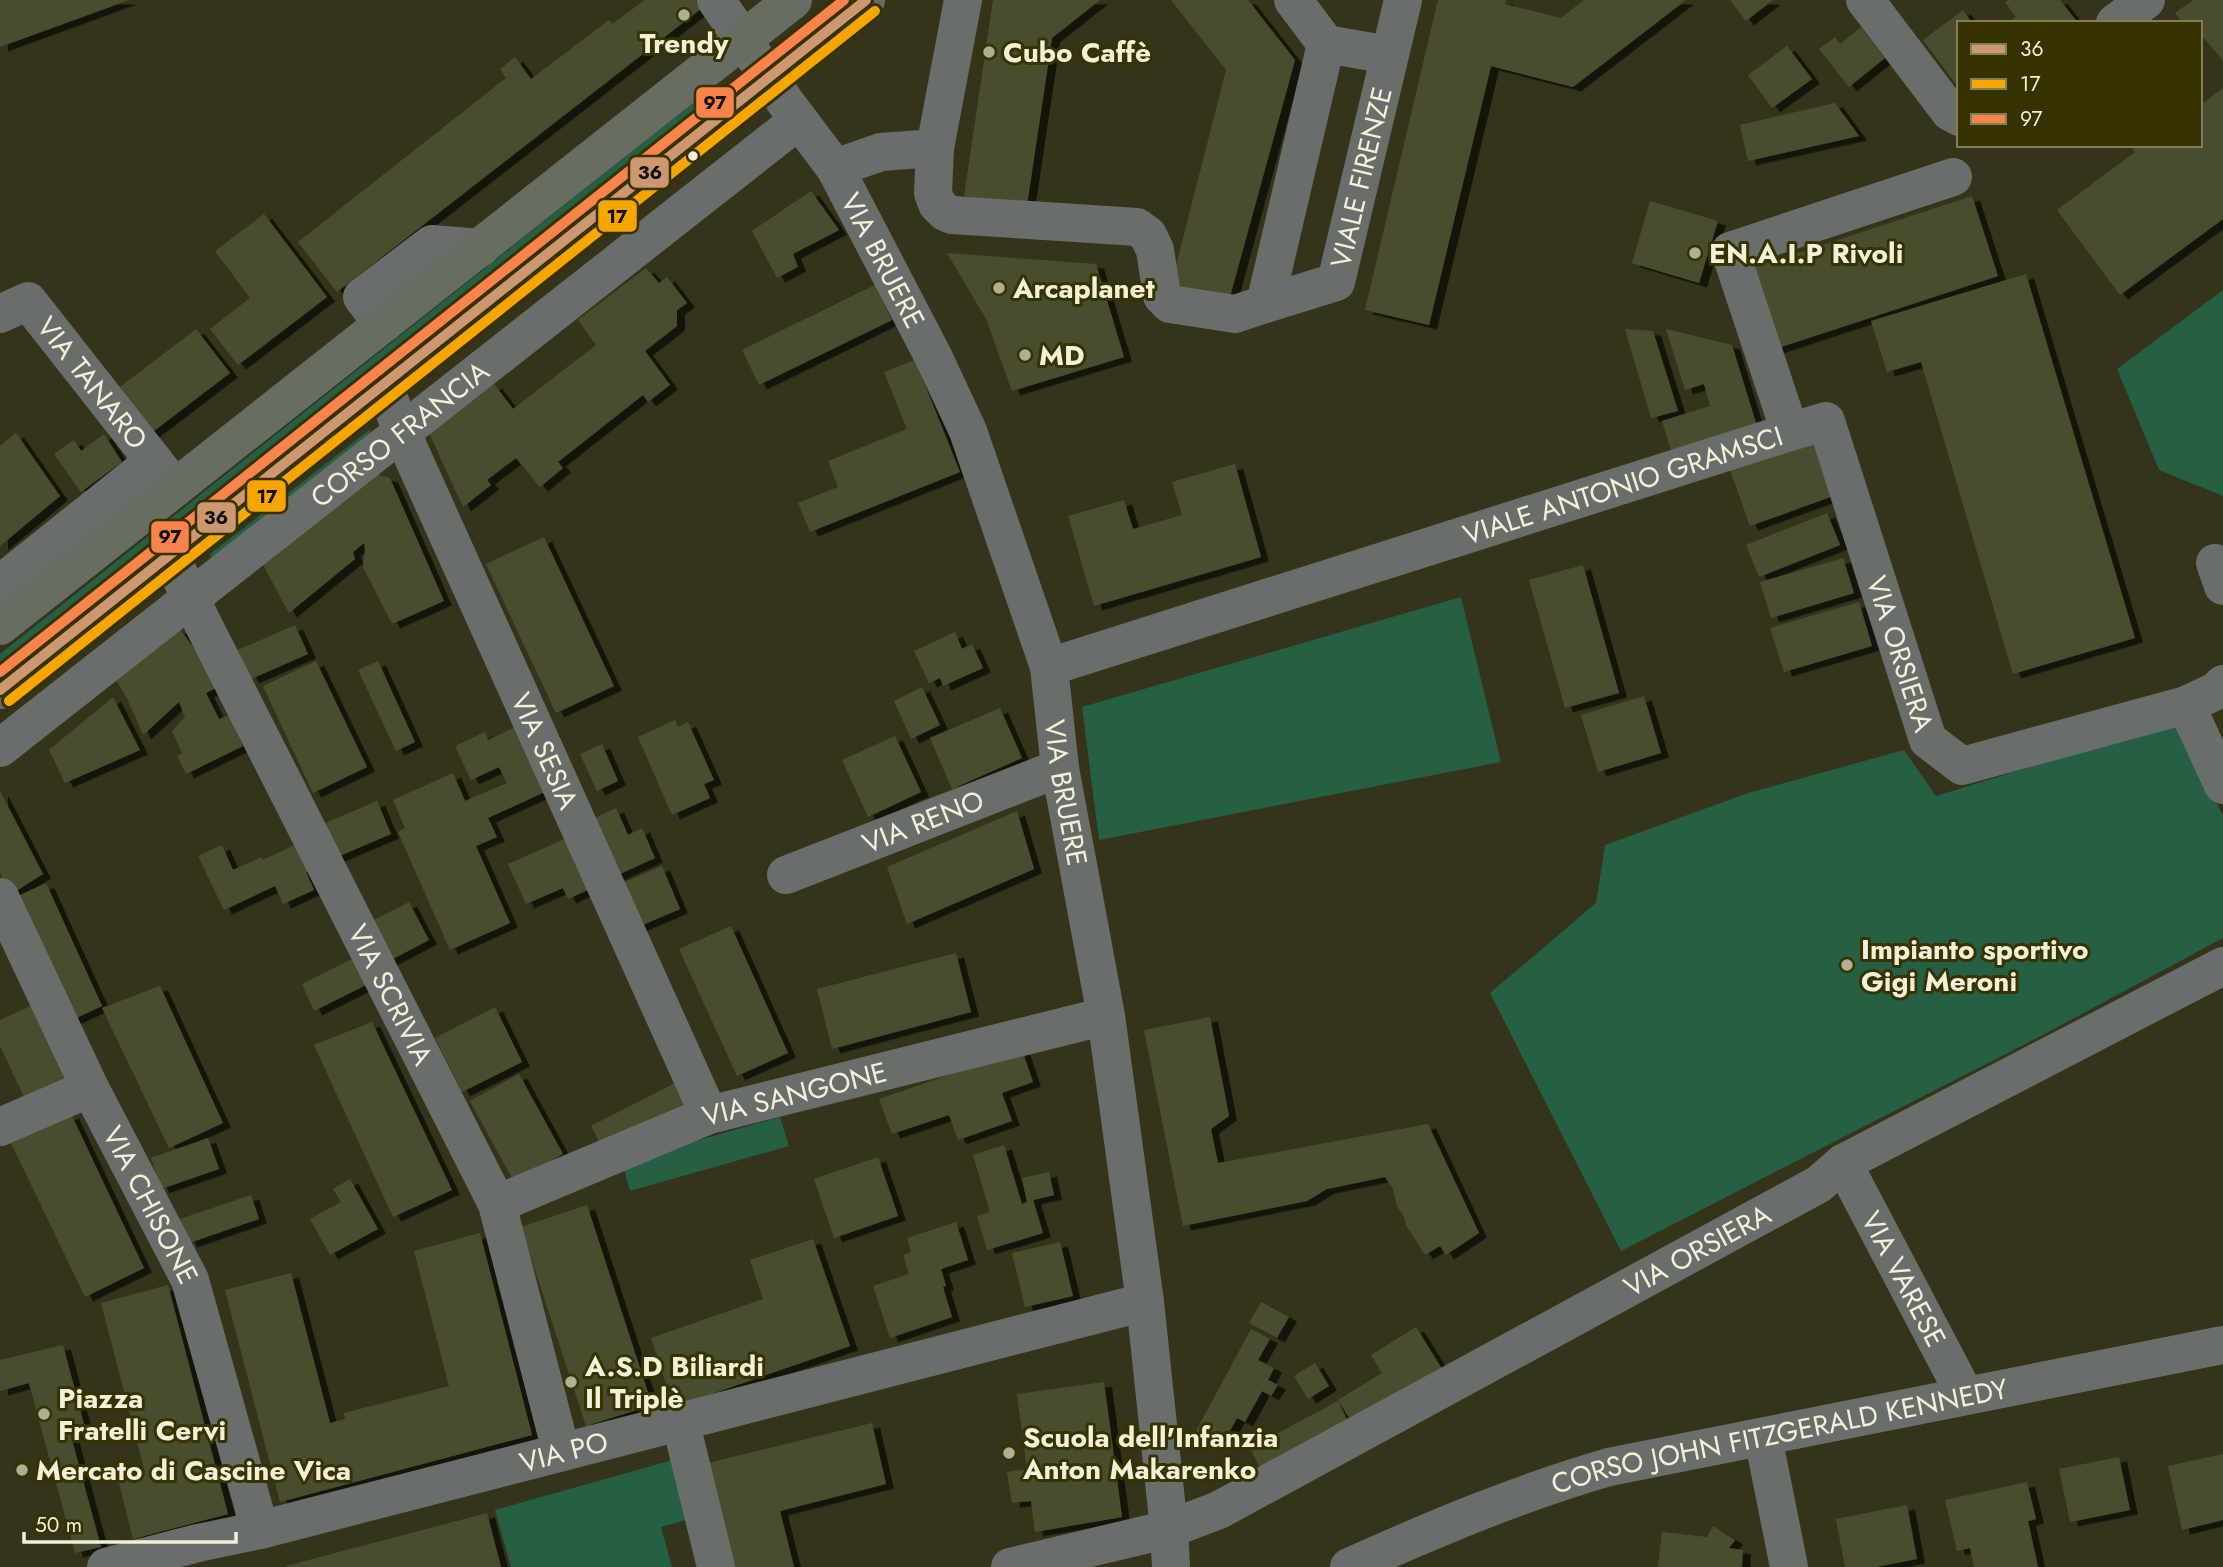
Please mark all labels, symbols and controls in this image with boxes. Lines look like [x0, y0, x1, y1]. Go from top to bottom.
marker: Trendy [676, 7, 692, 23]
legend [1957, 21, 2202, 147]
place label: Trendy [640, 23, 729, 64]
place label: Cubo Caffè [1003, 32, 1151, 73]
text: 36 [2020, 34, 2044, 64]
marker: Cubo Caffè [981, 44, 997, 60]
text: 17 [2020, 69, 2040, 99]
street label: VIALE FIRENZE [1320, 83, 1403, 272]
line badge: 97 [695, 86, 735, 119]
text: 97 [703, 89, 727, 116]
text: 97 [2020, 104, 2043, 134]
unlabelled marker [686, 149, 700, 163]
line badge: 36 [629, 156, 670, 189]
text: 36 [638, 159, 662, 186]
street label: VIA BRUERE [830, 186, 935, 335]
line badge: 17 [597, 199, 638, 233]
text: 17 [606, 203, 628, 230]
place label: EN.A.I.P Rivoli [1709, 233, 1903, 274]
marker: EN.A.I.P Rivoli [1687, 245, 1703, 261]
place label: Arcaplanet [1012, 268, 1155, 309]
marker: Arcaplanet [991, 280, 1007, 296]
street label: VIA TANARO [27, 308, 157, 458]
place label: MD [1039, 335, 1084, 376]
marker: MD [1017, 347, 1033, 363]
street label: CORSO FRANCIA [302, 351, 498, 518]
street label: VIALE ANTONIO GRAMSCI [1458, 416, 1788, 555]
line badge: 17 [246, 479, 287, 513]
text: 17 [256, 483, 278, 510]
line badge: 36 [196, 501, 237, 534]
text: 36 [204, 504, 228, 531]
line badge: 97 [150, 520, 190, 554]
text: 97 [158, 523, 182, 550]
street label: VIA ORSIERA [1856, 571, 1944, 738]
street label: VIA SESIA [500, 686, 589, 816]
street label: VIA BRUERE [1034, 718, 1098, 869]
street label: VIA RENO [856, 780, 990, 864]
street label: VIA SCRIVIA [338, 917, 444, 1073]
place label: Impianto sportivo Gigi Meroni [1861, 929, 2089, 1002]
marker: Impianto sportivo Gigi Meroni [1839, 957, 1855, 973]
street label: VIA SANGONE [698, 1051, 891, 1137]
street label: VIA CHISONE [92, 1119, 209, 1291]
street label: VIA ORSIERA [1616, 1194, 1779, 1307]
street label: VIA VARESE [1851, 1204, 1956, 1354]
place label: A.S.D Biliardi Il Triplè [584, 1346, 764, 1419]
street label: CORSO JOHN FITZGERALD KENNEDY [1546, 1368, 2012, 1505]
marker: A.S.D Biliardi Il Triplè [563, 1374, 579, 1390]
place label: Piazza Fratelli Cervi [58, 1378, 226, 1451]
marker: Piazza Fratelli Cervi [36, 1406, 52, 1422]
place label: Scuola dell'Infanzia Anton Makarenko [1022, 1417, 1278, 1490]
street label: VIA PO [515, 1421, 612, 1483]
marker: Scuola dell'Infanzia Anton Makarenko [1001, 1445, 1017, 1461]
place label: Mercato di Cascine Vica [36, 1450, 351, 1491]
marker: Mercato di Cascine Vica [14, 1462, 30, 1478]
scale bar [24, 1500, 236, 1544]
text: 50 m [35, 1510, 82, 1540]

